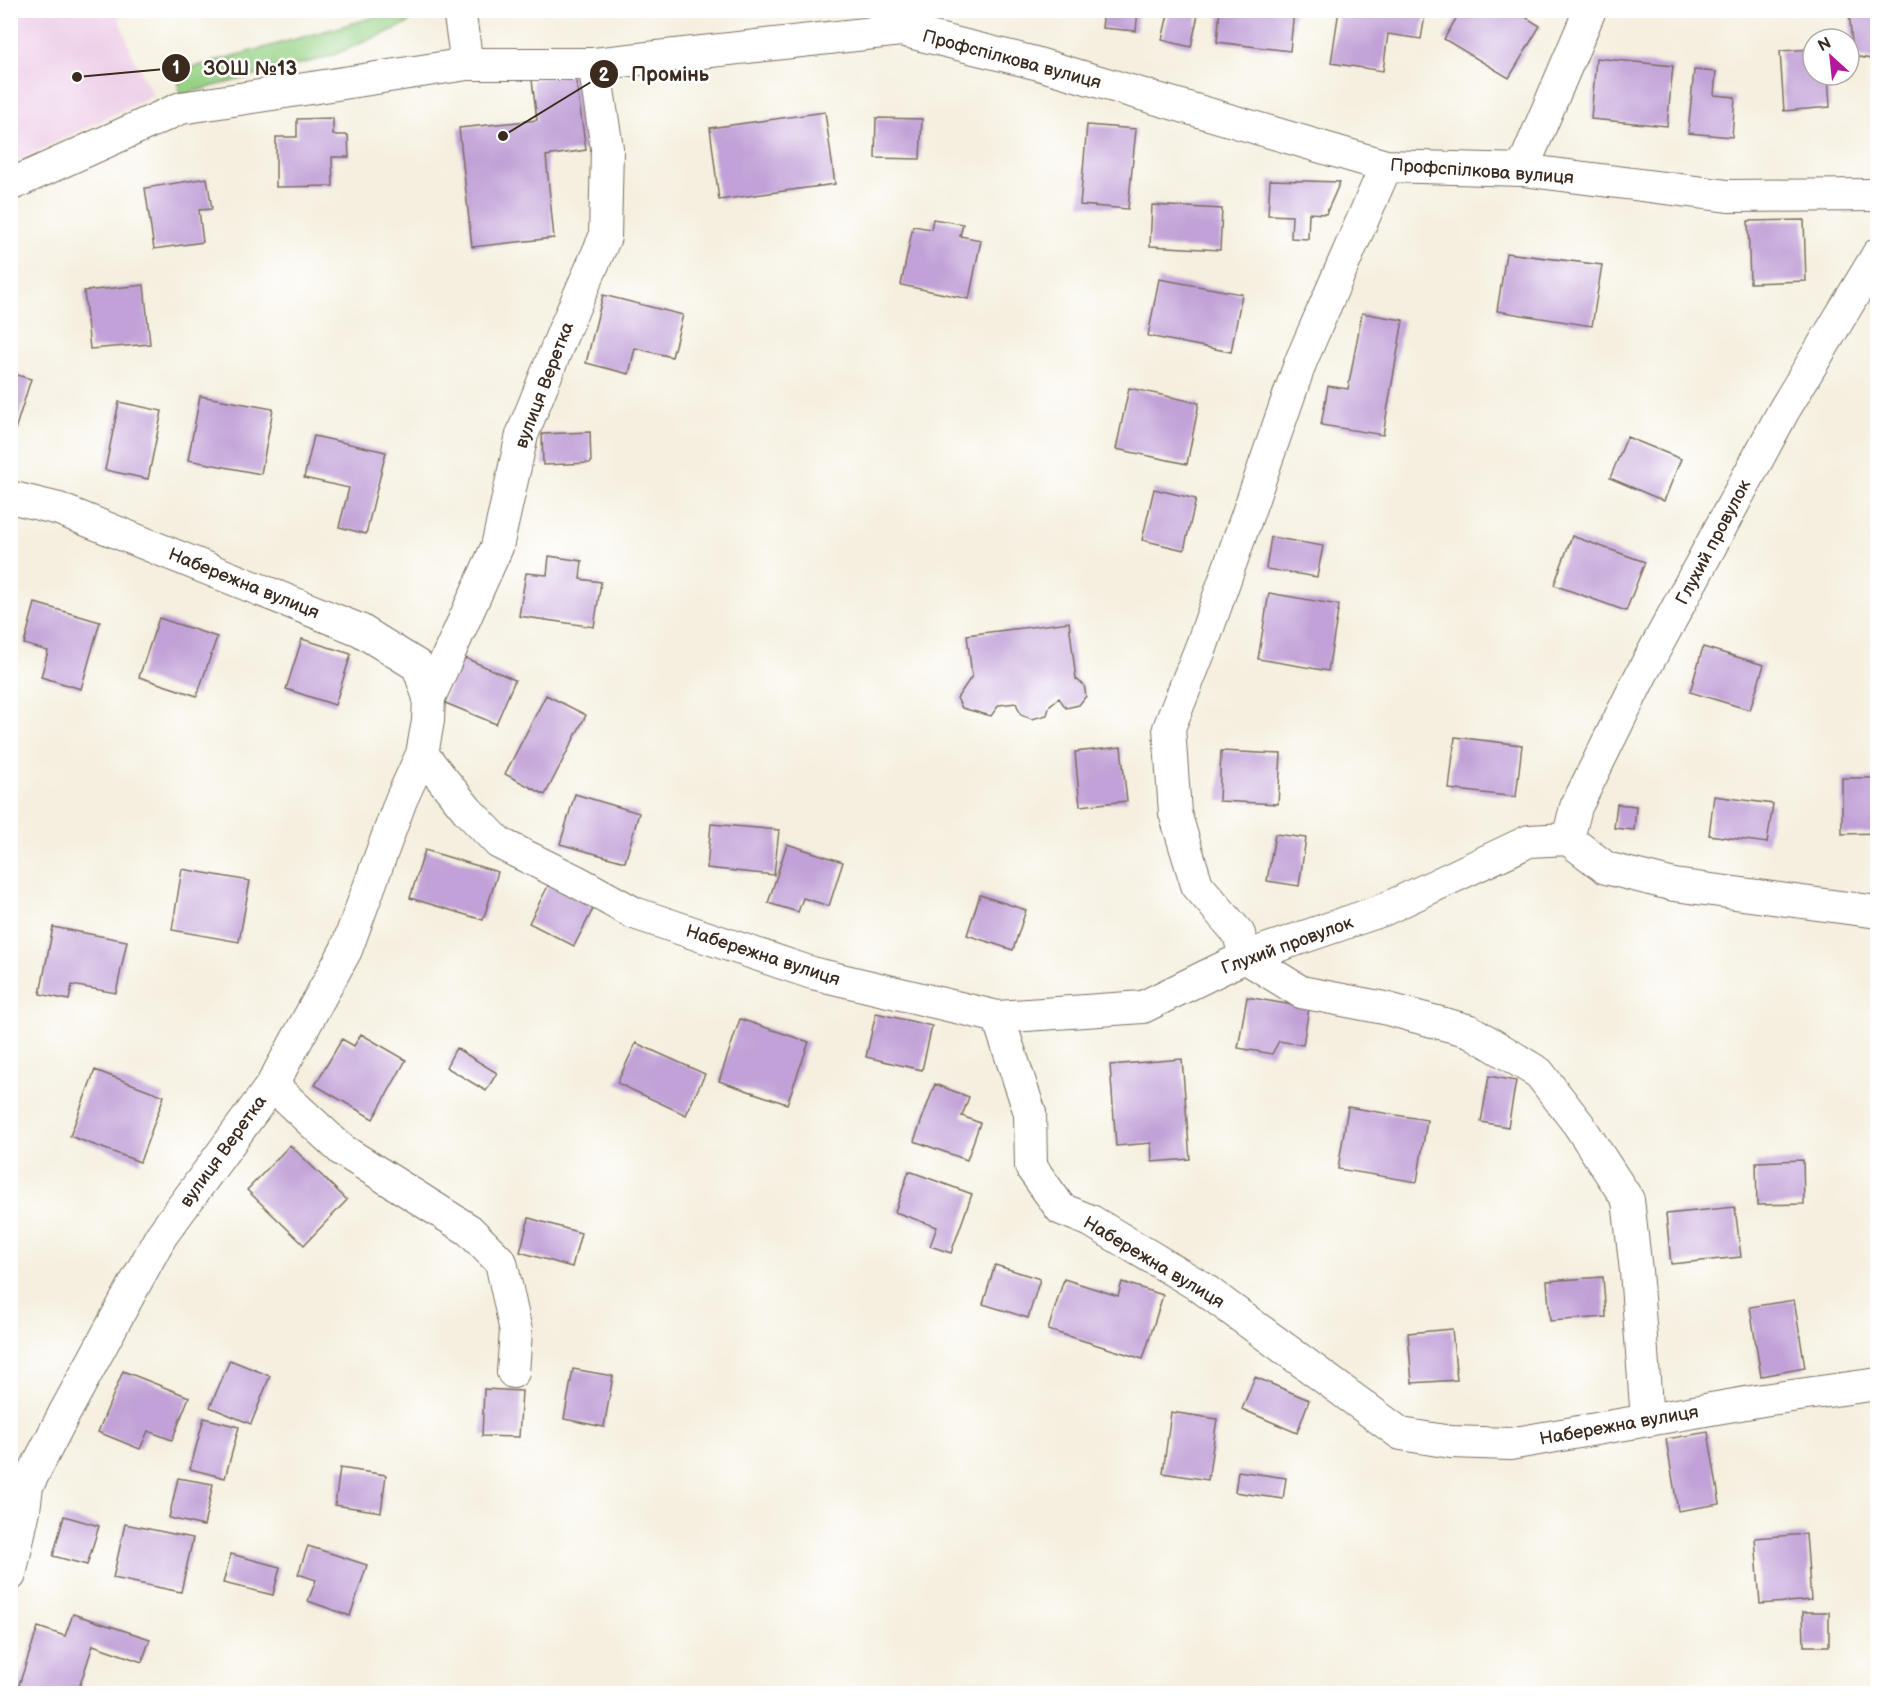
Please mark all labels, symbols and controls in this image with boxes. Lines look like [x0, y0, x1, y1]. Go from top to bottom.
street label: Профспілкова вулиця [920, 26, 1104, 93]
north arrow [1801, 27, 1861, 87]
text: N [1815, 34, 1835, 56]
callout: ЗОШ №13 [161, 49, 309, 87]
callout: Промінь [589, 55, 721, 93]
text: ЗОШ №13 [203, 57, 297, 81]
text: 1 [172, 58, 180, 79]
text: Промінь [631, 63, 710, 87]
text: 2 [599, 65, 610, 86]
street label: Профспілкова вулиця [1389, 155, 1575, 188]
street label: вулиця Веретка [511, 319, 578, 451]
street label: Глухий провулок [1672, 476, 1755, 608]
street label: Набережна вулиця [165, 544, 322, 623]
street label: Глухий провулок [1218, 912, 1356, 979]
street label: Набережна вулиця [683, 921, 843, 990]
street label: вулиця Веретка [176, 1091, 271, 1211]
street label: Набережна вулиця [1079, 1212, 1228, 1313]
street label: Набережна вулиця [1538, 1401, 1700, 1450]

